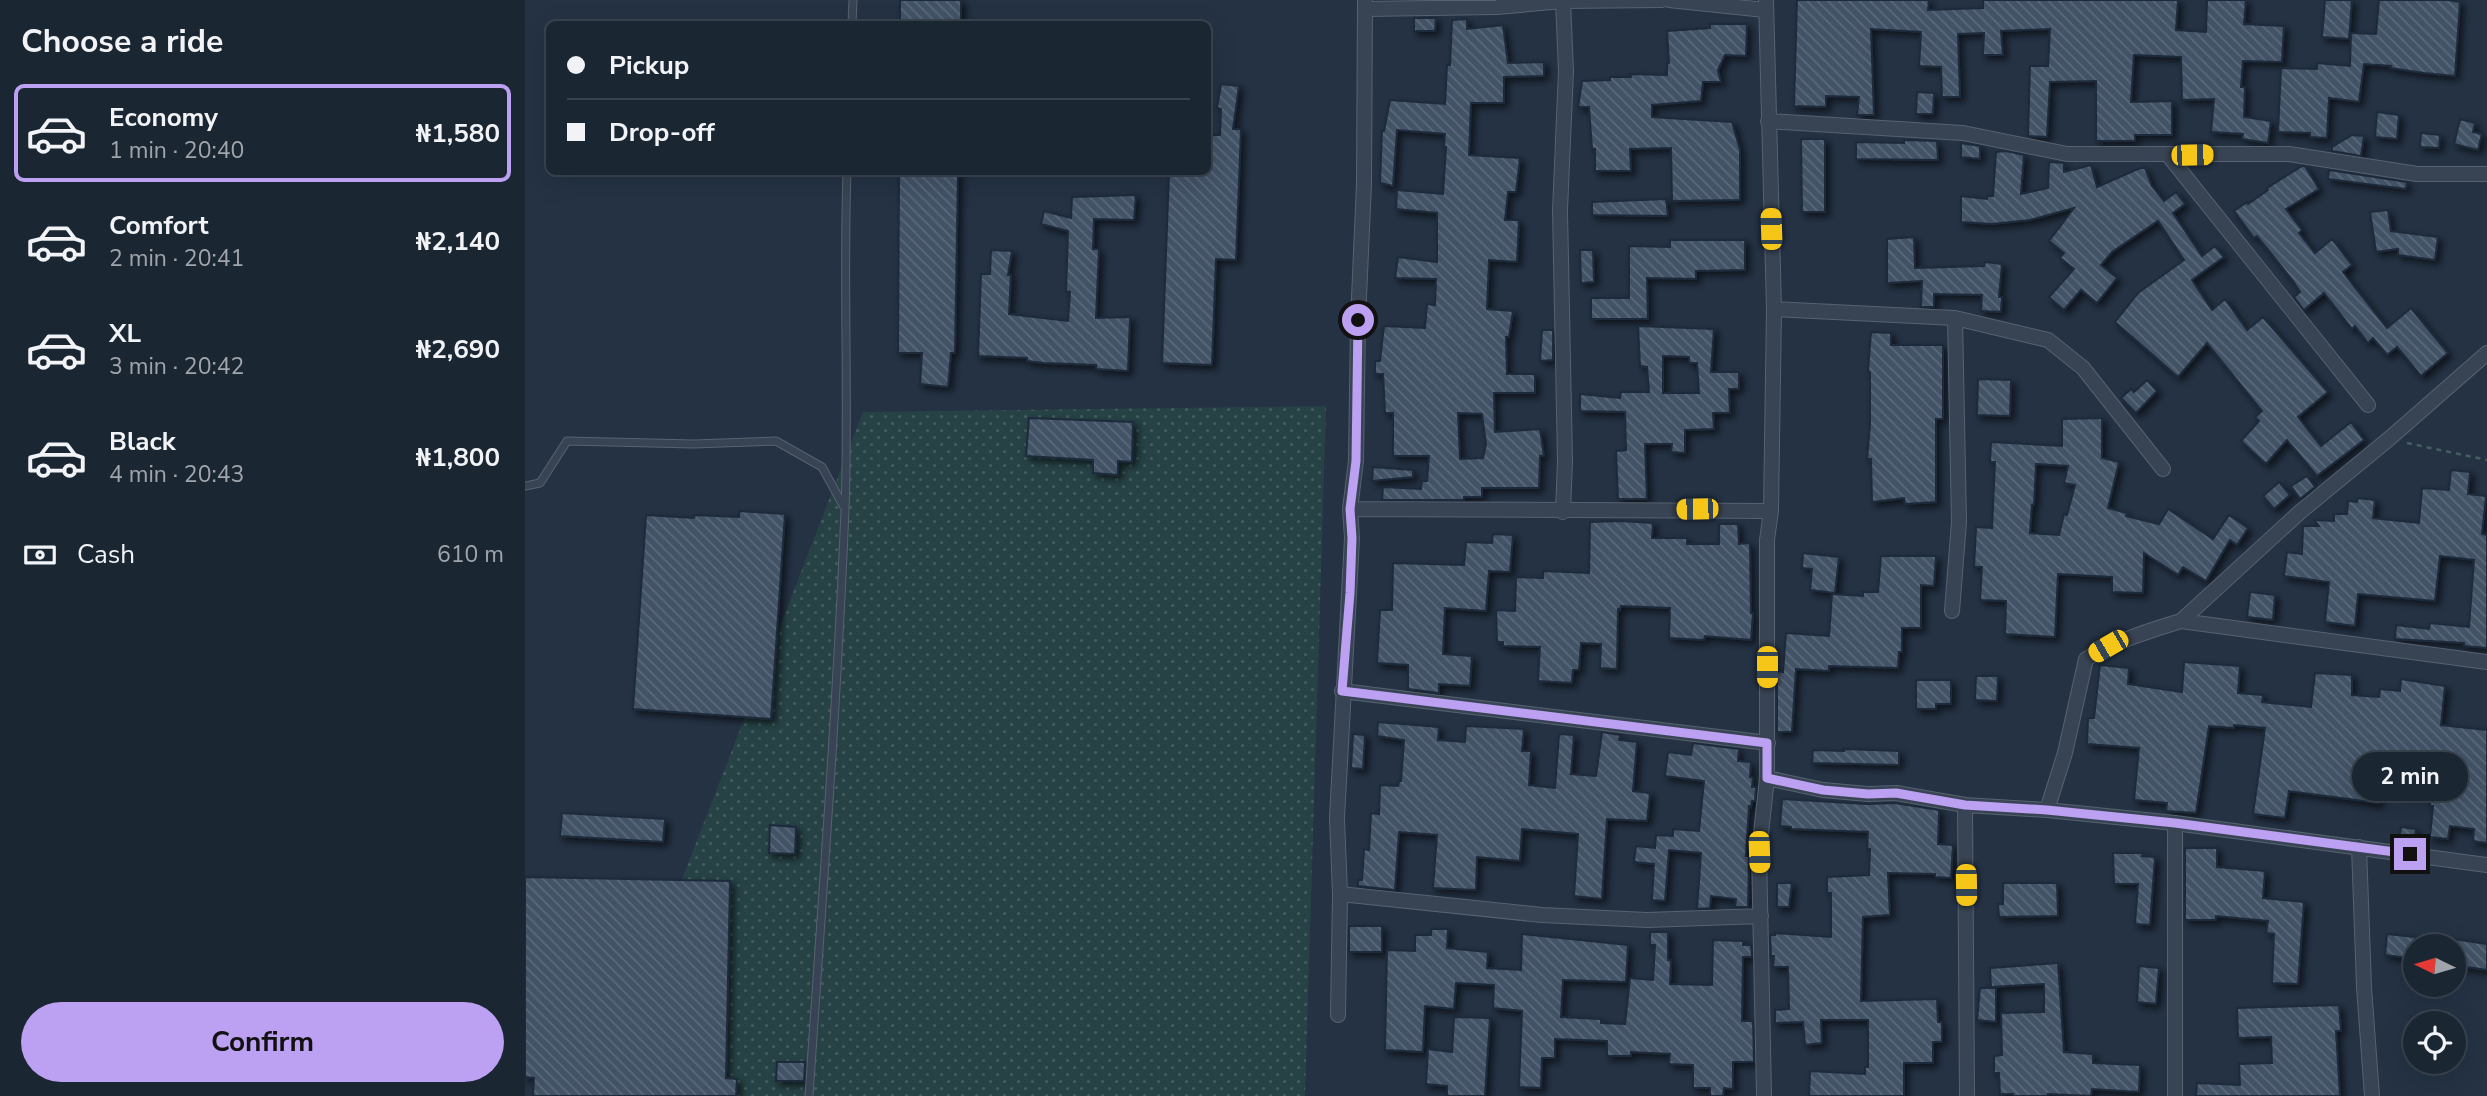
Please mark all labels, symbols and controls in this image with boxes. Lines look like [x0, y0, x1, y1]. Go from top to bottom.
text: Choose a ride [21, 20, 223, 63]
text: Pickup [609, 48, 689, 83]
text: Economy [109, 100, 218, 135]
icon: car [25, 102, 88, 165]
text: Drop-off [609, 115, 715, 150]
text: ₦1,580 [416, 116, 500, 151]
text: 1 min · 20:40 [109, 135, 244, 166]
car [2171, 144, 2214, 166]
text: Comfort [109, 208, 209, 243]
car [1760, 208, 1783, 250]
icon: car [25, 210, 88, 273]
text: ₦2,140 [416, 224, 500, 259]
text: 2 min · 20:41 [109, 243, 244, 274]
route start [1342, 304, 1374, 336]
text: XL [109, 316, 141, 351]
icon: car [25, 318, 88, 381]
text: ₦2,690 [416, 332, 500, 367]
text: 3 min · 20:42 [109, 351, 244, 382]
text: Black [109, 424, 176, 459]
icon: car [25, 426, 88, 489]
text: ₦1,800 [416, 440, 500, 475]
text: 4 min · 20:43 [109, 459, 244, 490]
car [1676, 498, 1719, 520]
icon: cash [21, 536, 59, 574]
text: Cash [77, 537, 135, 572]
text: 610 m [437, 539, 504, 570]
car [2085, 626, 2132, 666]
car [1757, 646, 1778, 688]
callout: 2 min [2352, 752, 2468, 802]
text: 2 min [2380, 761, 2440, 792]
car [1748, 831, 1771, 873]
route end [2394, 838, 2426, 870]
car [1956, 864, 1977, 906]
north arrow [2403, 934, 2466, 998]
map controls [2403, 934, 2466, 1074]
button: Confirm [21, 1002, 504, 1082]
button: locate [2403, 1011, 2466, 1074]

